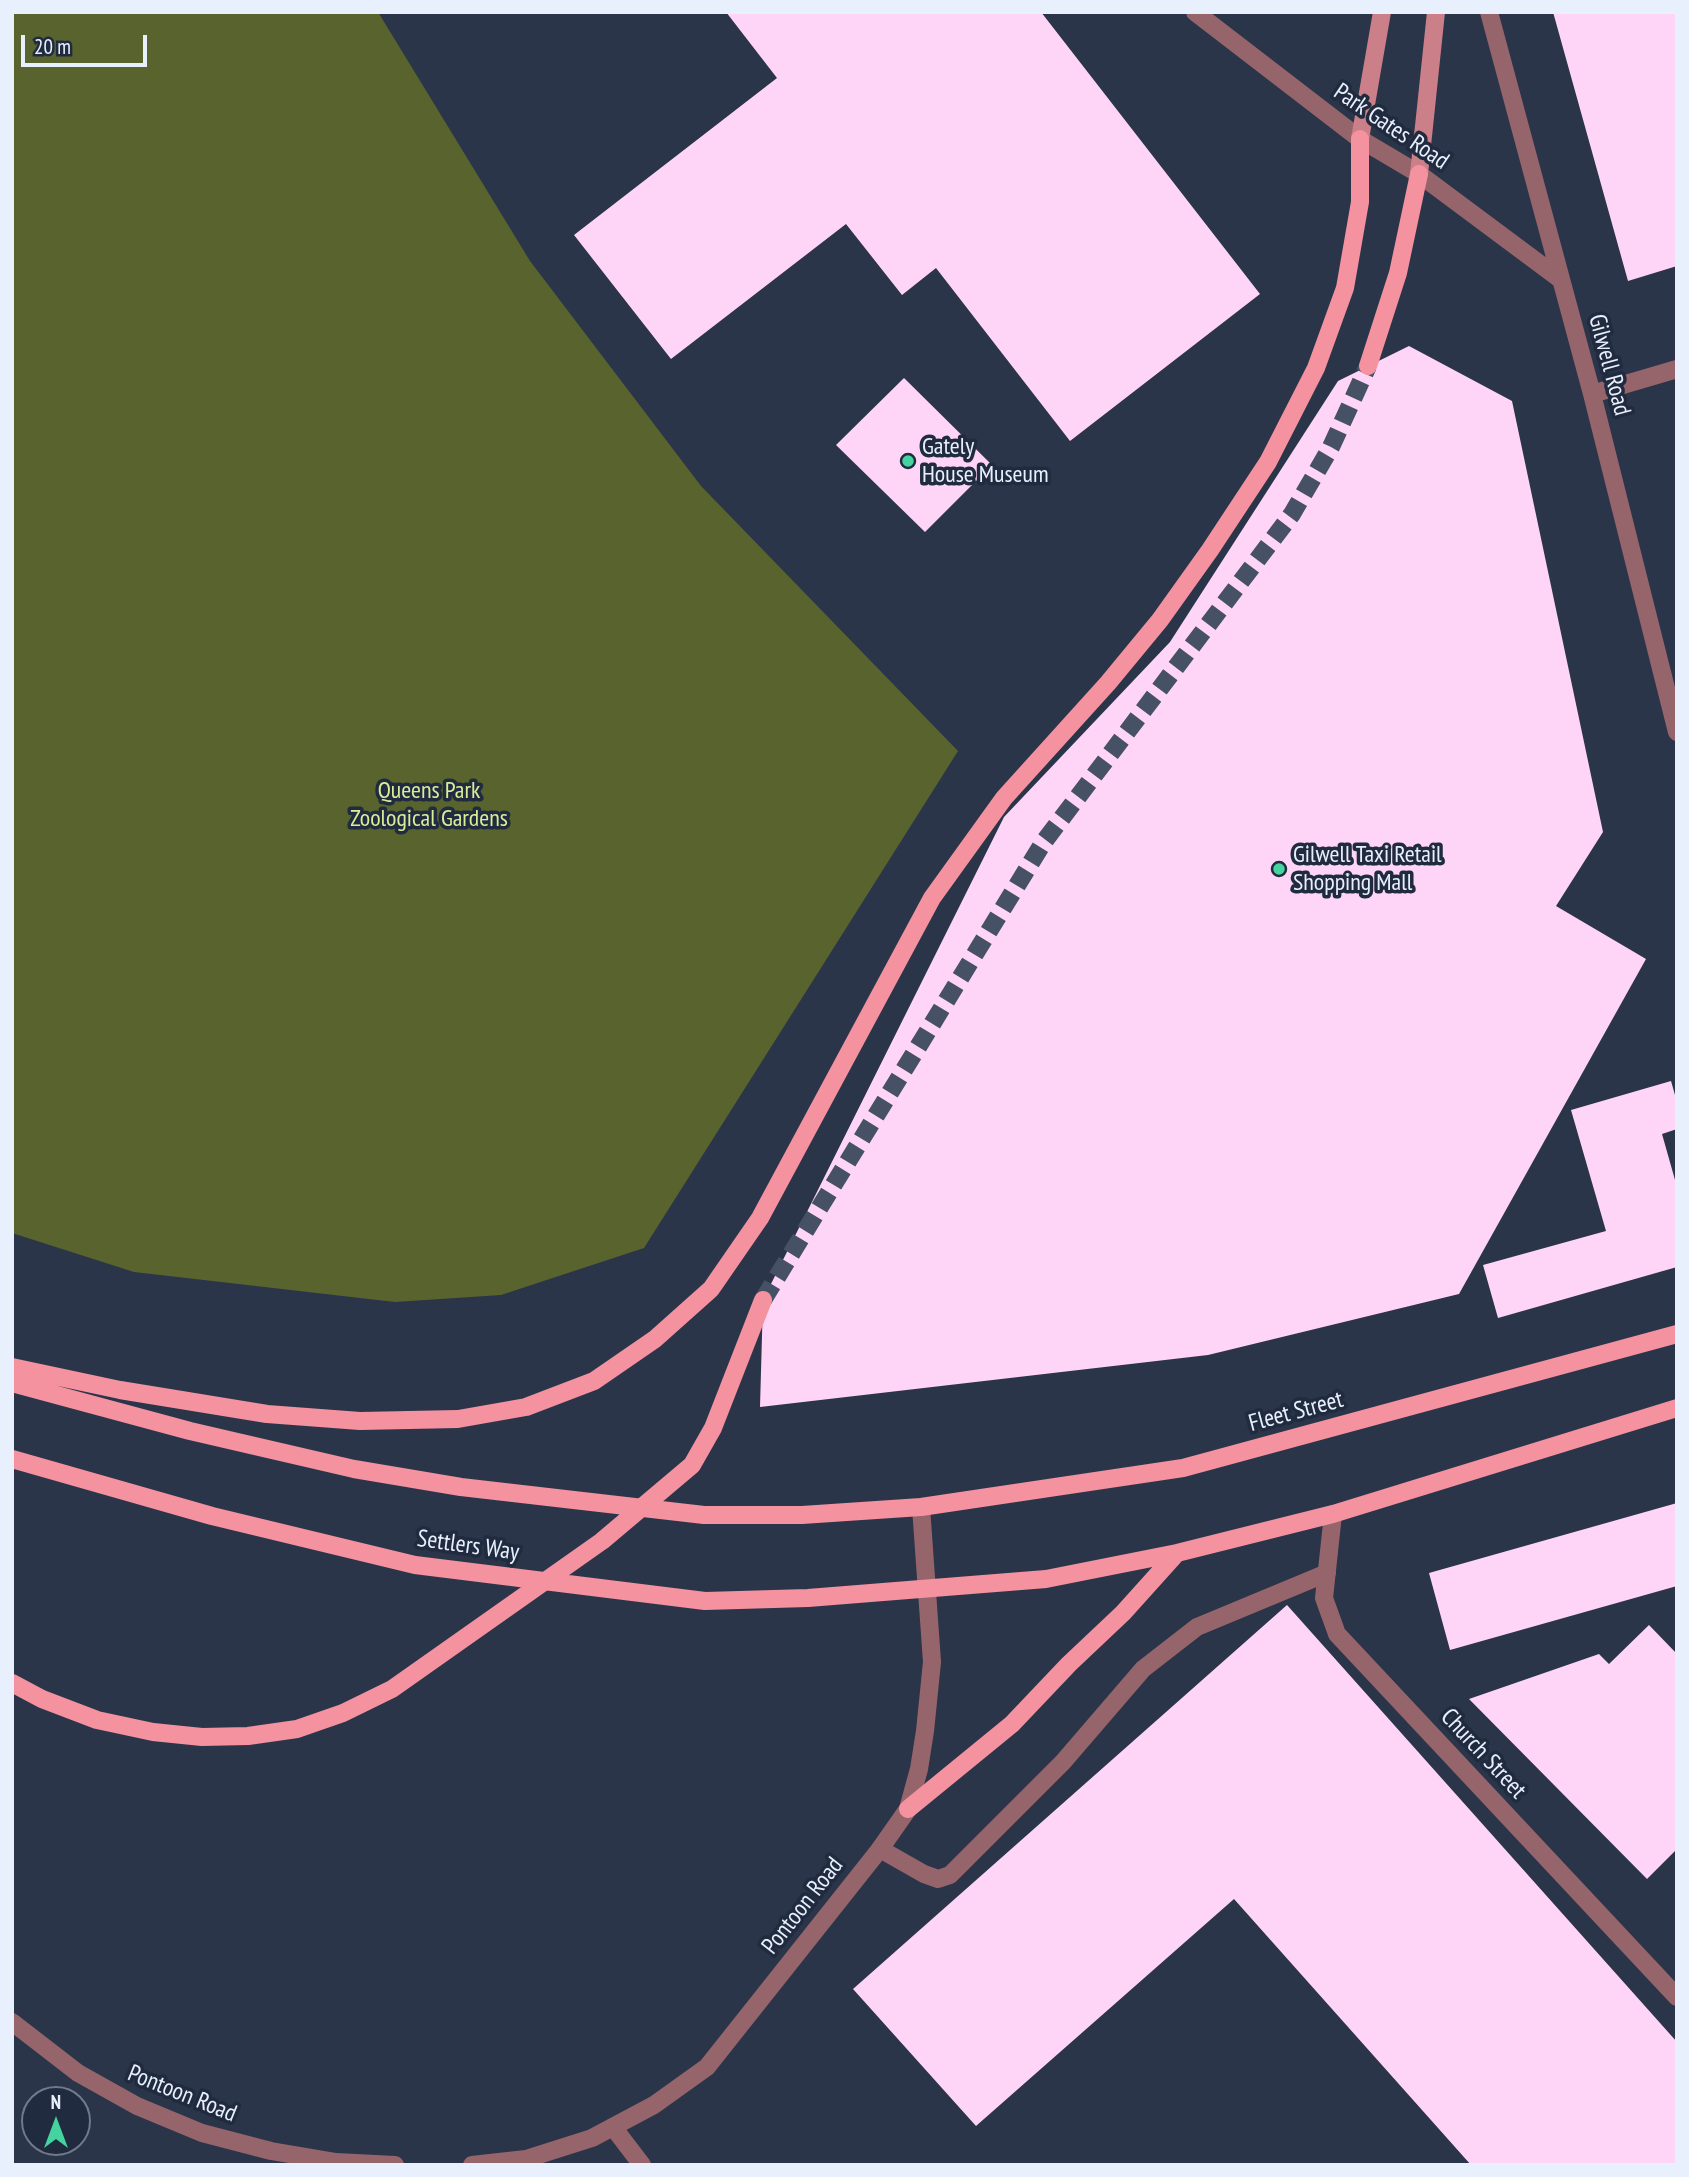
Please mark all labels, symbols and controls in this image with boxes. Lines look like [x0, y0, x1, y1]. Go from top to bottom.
scale bar [24, 21, 150, 65]
text: 20 m [34, 33, 71, 60]
street label: Park Gates Road [1328, 78, 1454, 176]
street label: Gilwell Road [1582, 311, 1636, 419]
place label: Gately House Museum [922, 433, 1049, 489]
marker: Gately House Museum [900, 453, 916, 469]
park label: Queens Park Zoological Gardens [350, 777, 508, 833]
place label: Gilwell Taxi Retail Shopping Mall [1293, 841, 1442, 897]
marker: Gilwell Taxi Retail Shopping Mall [1271, 861, 1287, 877]
street label: Fleet Street [1246, 1386, 1346, 1438]
street label: Settlers Way [415, 1525, 521, 1567]
street label: Church Street [1434, 1703, 1532, 1805]
street label: Pontoon Road [756, 1852, 850, 1960]
street label: Pontoon Road [123, 2059, 241, 2129]
north arrow [21, 2086, 91, 2156]
text: N [51, 2090, 61, 2114]

